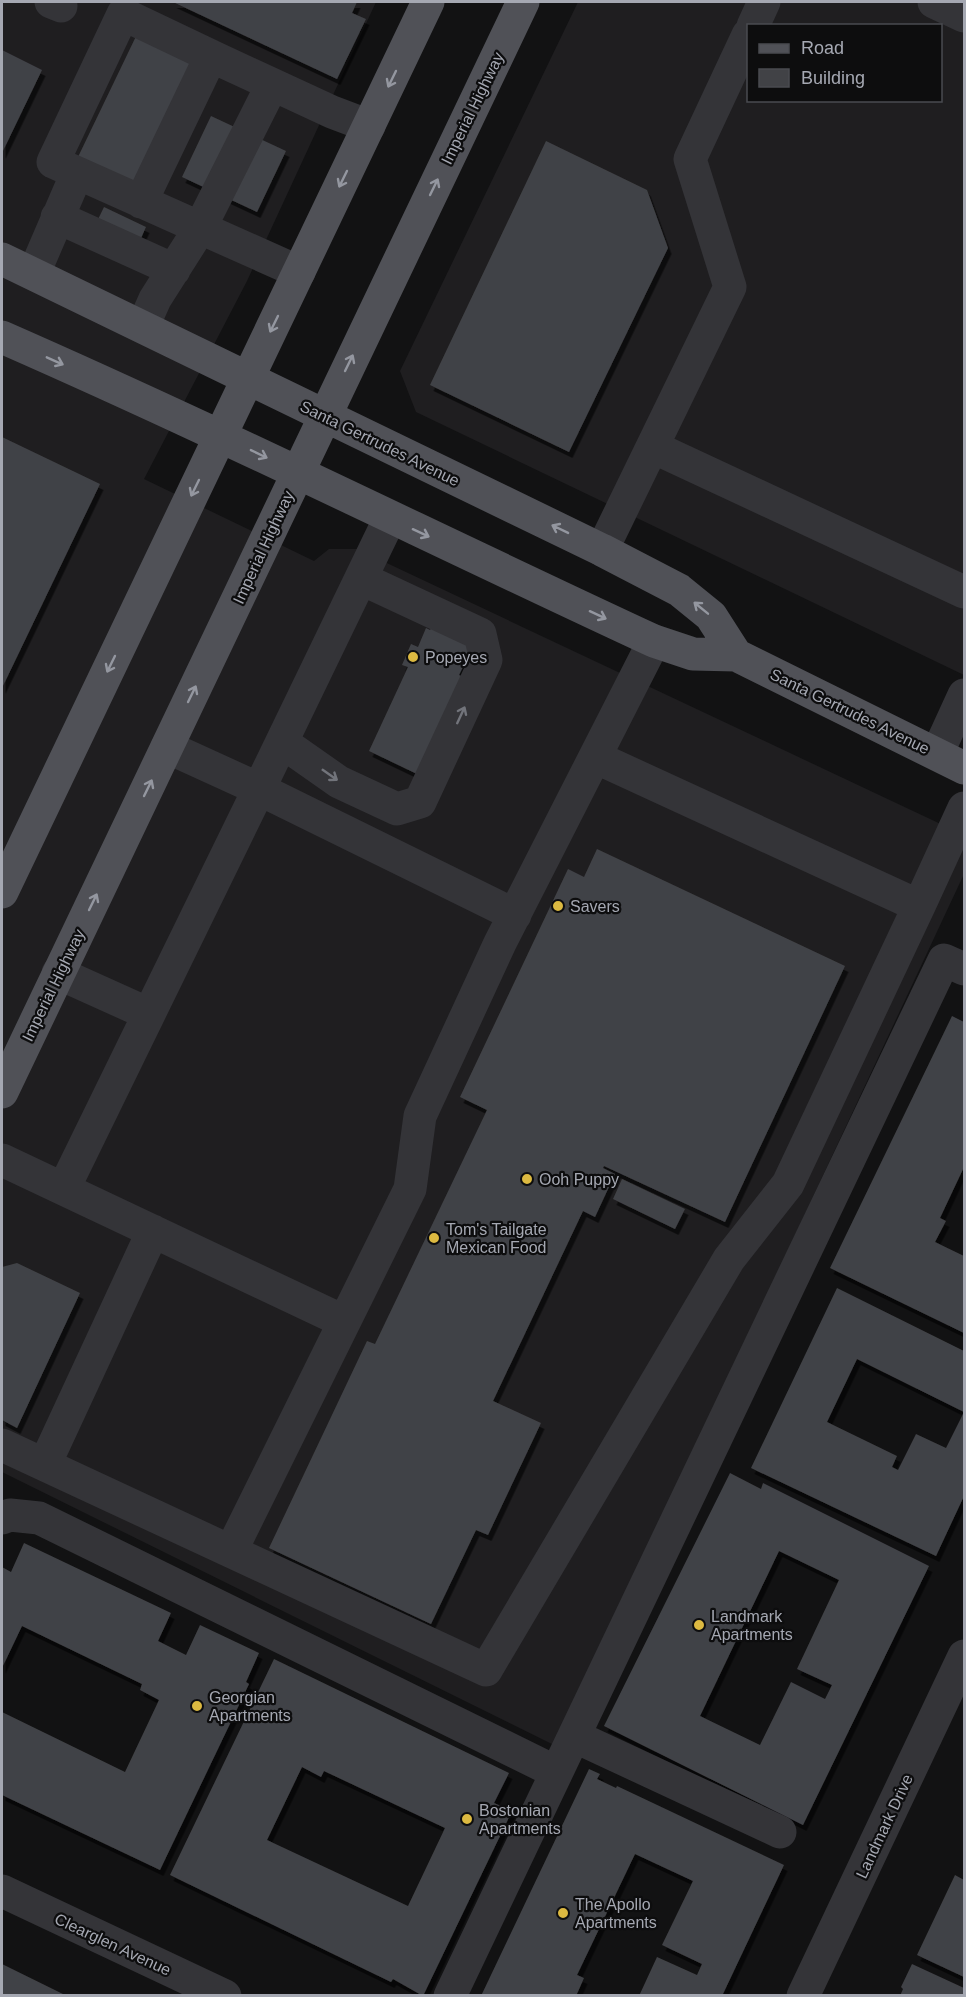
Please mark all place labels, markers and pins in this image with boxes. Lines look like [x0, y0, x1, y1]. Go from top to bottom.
place label: Popeyes [425, 649, 487, 666]
marker: Popeyes [406, 650, 420, 664]
place label: Savers [570, 898, 620, 915]
marker: Savers [551, 899, 565, 913]
place label: Ooh Puppy [539, 1171, 619, 1188]
marker: Ooh Puppy [520, 1172, 534, 1186]
place label: Tom's Tailgate Mexican Food [446, 1221, 547, 1256]
marker: Tom's Tailgate Mexican Food [427, 1231, 441, 1245]
place label: Landmark Apartments [711, 1608, 793, 1643]
marker: Landmark Apartments [692, 1618, 706, 1632]
place label: Georgian Apartments [209, 1689, 291, 1724]
marker: Georgian Apartments [190, 1699, 204, 1713]
place label: Bostonian Apartments [479, 1802, 561, 1837]
marker: Bostonian Apartments [460, 1812, 474, 1826]
place label: The Apollo Apartments [575, 1896, 657, 1931]
marker: The Apollo Apartments [556, 1906, 570, 1920]

